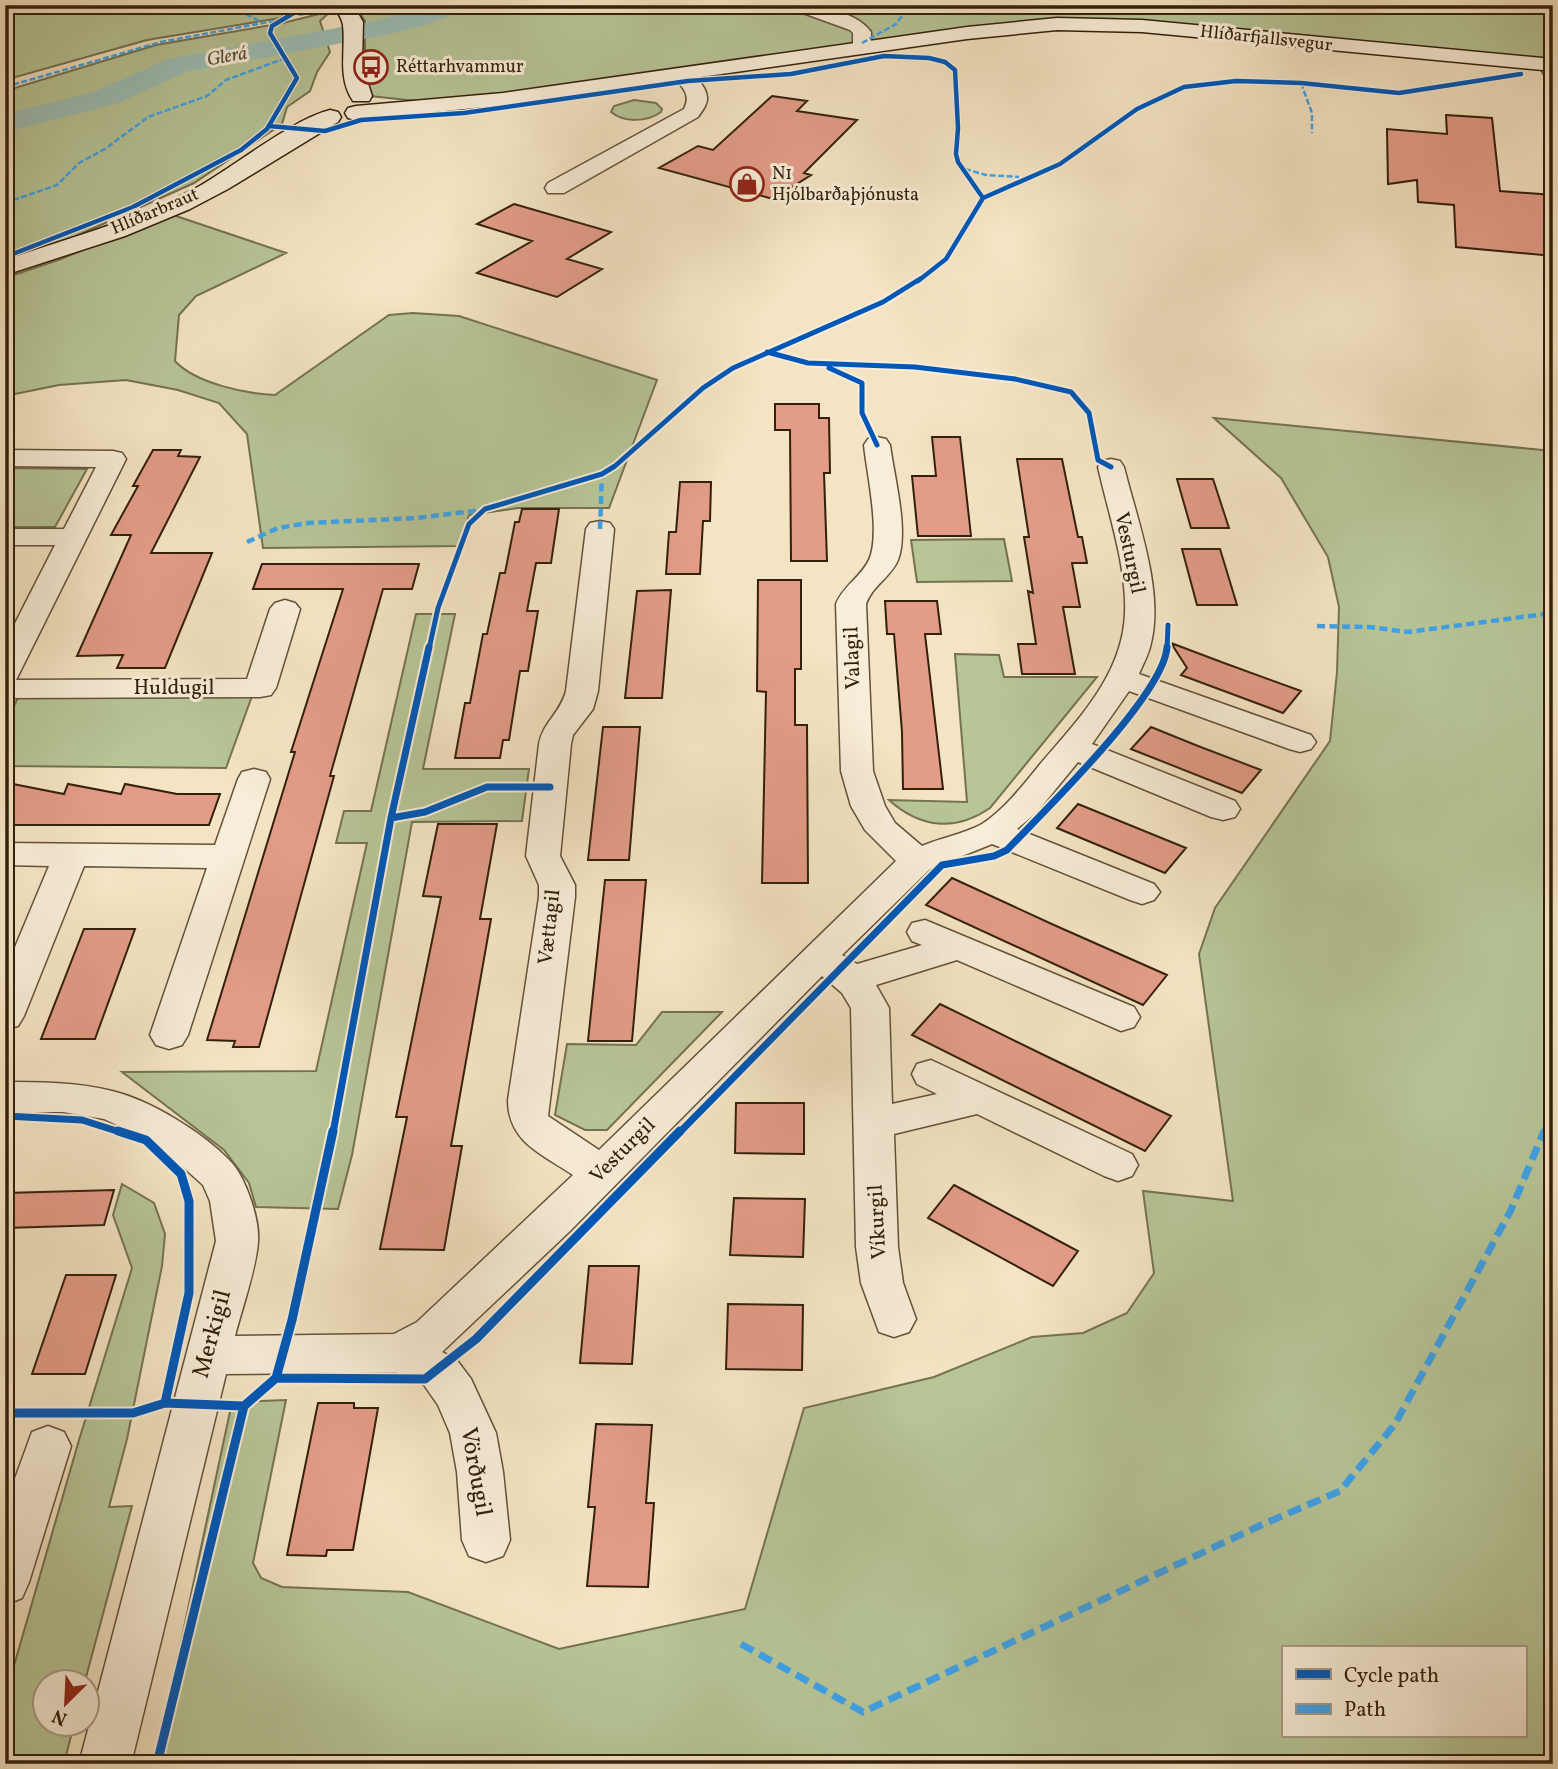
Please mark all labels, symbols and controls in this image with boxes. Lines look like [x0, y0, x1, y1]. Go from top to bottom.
street label: Hlíðarfjallsvegur [1199, 20, 1334, 58]
water label: Glerá [205, 41, 249, 73]
bus stop icon: Réttarhvammur [352, 48, 390, 86]
place label: Réttarhvammur [396, 55, 524, 80]
place label: N1 Hjólbarðaþjónusta [772, 162, 919, 208]
shop icon: N1 Hjólbarðaþjónusta [728, 165, 766, 203]
street label: Hlíðarbraut [107, 182, 203, 242]
street label: Vesturgil [1106, 510, 1152, 596]
street label: Valagil [837, 626, 869, 690]
street label: Huldugil [134, 674, 214, 703]
street label: Vættagil [532, 888, 568, 966]
street label: Vesturgil [584, 1112, 662, 1190]
street label: Víkurgil [862, 1184, 894, 1260]
street label: Merkigil [185, 1286, 241, 1382]
street label: Vörðugil [450, 1425, 500, 1519]
legend [1282, 1646, 1526, 1738]
text: Cycle path [1344, 1662, 1439, 1691]
north arrow [32, 1668, 102, 1738]
text: Path [1344, 1696, 1386, 1725]
text: N [48, 1702, 71, 1731]

